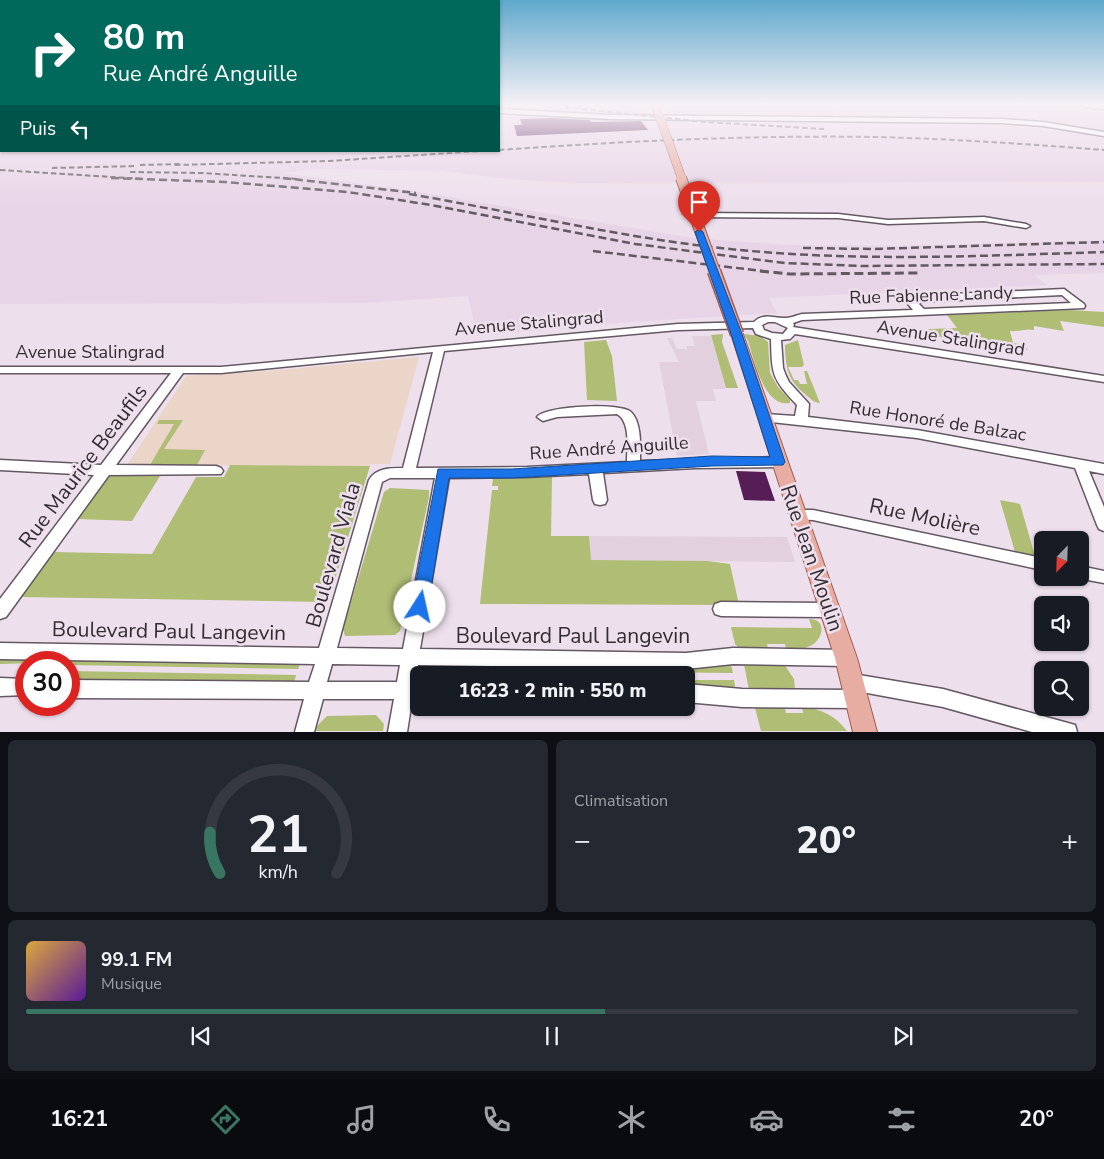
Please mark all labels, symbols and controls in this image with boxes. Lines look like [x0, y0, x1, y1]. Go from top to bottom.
text: 80 m [103, 14, 185, 61]
icon: right [20, 20, 85, 85]
text: Rue André Anguille [103, 59, 297, 89]
icon: left [66, 115, 94, 143]
text: Puis [20, 116, 56, 142]
pin [678, 181, 720, 232]
icon: arrive [685, 188, 713, 216]
street label: Rue Fabienne Landy [849, 280, 1014, 310]
street label: Avenue Stalingrad [454, 305, 604, 341]
street label: Avenue Stalingrad [875, 314, 1027, 362]
street label: Avenue Stalingrad [15, 340, 165, 364]
street label: Rue Maurice Beaufils [12, 379, 154, 553]
street label: Rue Honoré de Balzac [848, 395, 1028, 447]
street label: Rue André Anguille [529, 430, 689, 466]
street label: Boulevard Viala [299, 479, 367, 631]
street label: Rue Jean Moulin [774, 481, 850, 635]
street label: Rue Molière [867, 492, 983, 542]
north arrow [1034, 531, 1089, 586]
map controls [1034, 531, 1089, 716]
position arrow [393, 580, 445, 632]
button: sound [1034, 596, 1089, 651]
street label: Boulevard Paul Langevin [52, 615, 286, 647]
street label: Boulevard Paul Langevin [456, 622, 690, 650]
speed limit sign: 30 [15, 651, 80, 716]
button: search [1034, 661, 1089, 716]
text: 16:23 · 2 min · 550 m [459, 678, 646, 704]
text: Climatisation [574, 790, 668, 812]
text: 21 [247, 799, 309, 870]
text: 20° [796, 815, 856, 866]
text: − [574, 822, 591, 860]
text: + [1061, 822, 1078, 860]
text: km/h [258, 860, 298, 884]
text: 99.1 FM [101, 947, 172, 973]
text: Musique [101, 973, 162, 995]
icon: previous [187, 1022, 215, 1050]
icon: pause [538, 1022, 566, 1050]
icon: next [889, 1022, 917, 1050]
icon: directions [208, 1102, 243, 1137]
icon: music [344, 1102, 379, 1137]
icon: phone [479, 1102, 514, 1137]
icon: climate [614, 1102, 649, 1137]
icon: car [749, 1102, 784, 1137]
icon: filters [884, 1102, 919, 1137]
text: 16:21 [50, 1104, 108, 1134]
text: 20° [1019, 1104, 1054, 1134]

